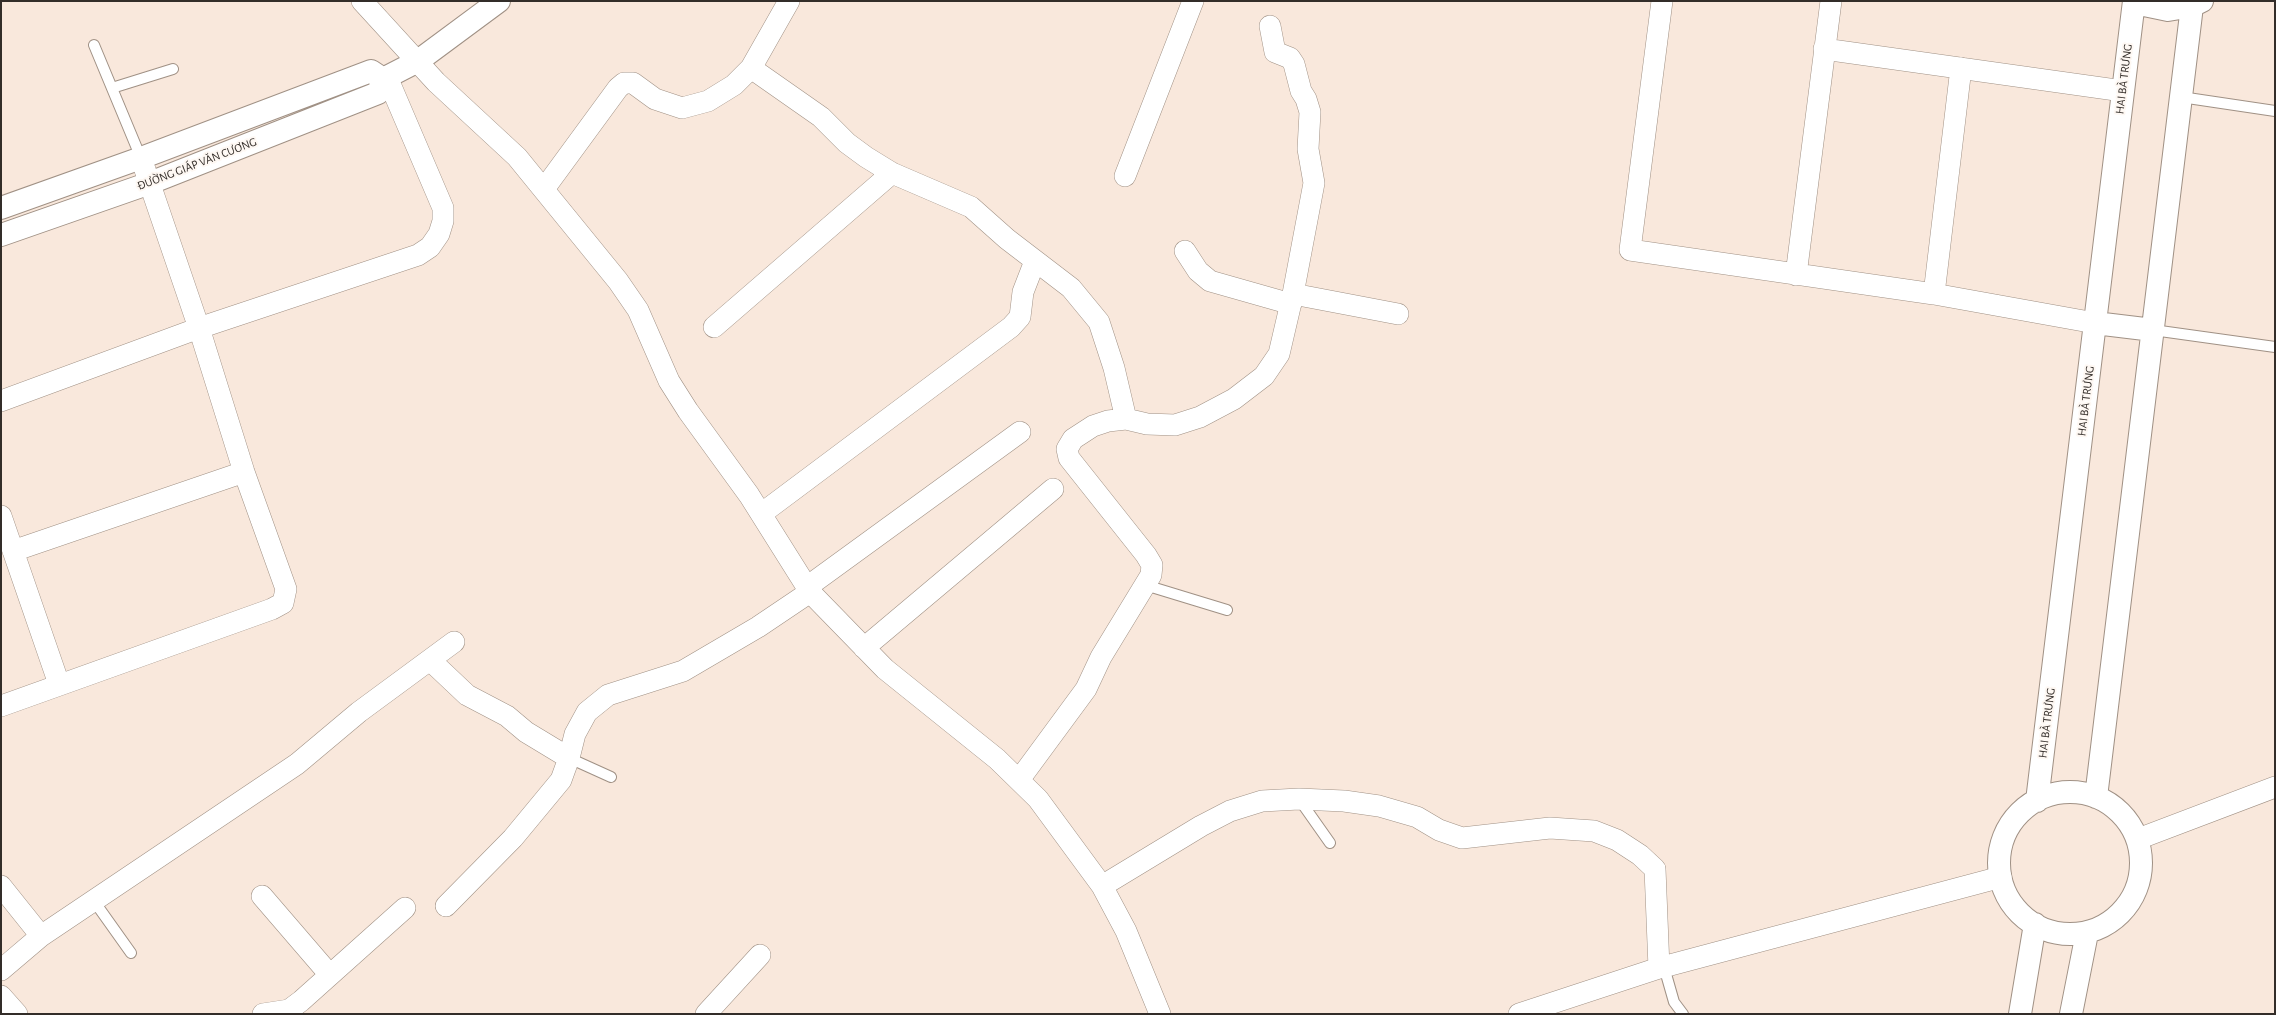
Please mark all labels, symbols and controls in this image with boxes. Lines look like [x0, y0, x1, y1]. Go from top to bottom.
street label: HAI BÀ TRƯNG [2113, 43, 2135, 115]
street label: ĐƯỜNG GIÁP VĂN CƯƠNG [135, 135, 259, 193]
street label: HAI BÀ TRƯNG [2075, 365, 2097, 437]
street label: HAI BÀ TRƯNG [2036, 687, 2058, 759]

